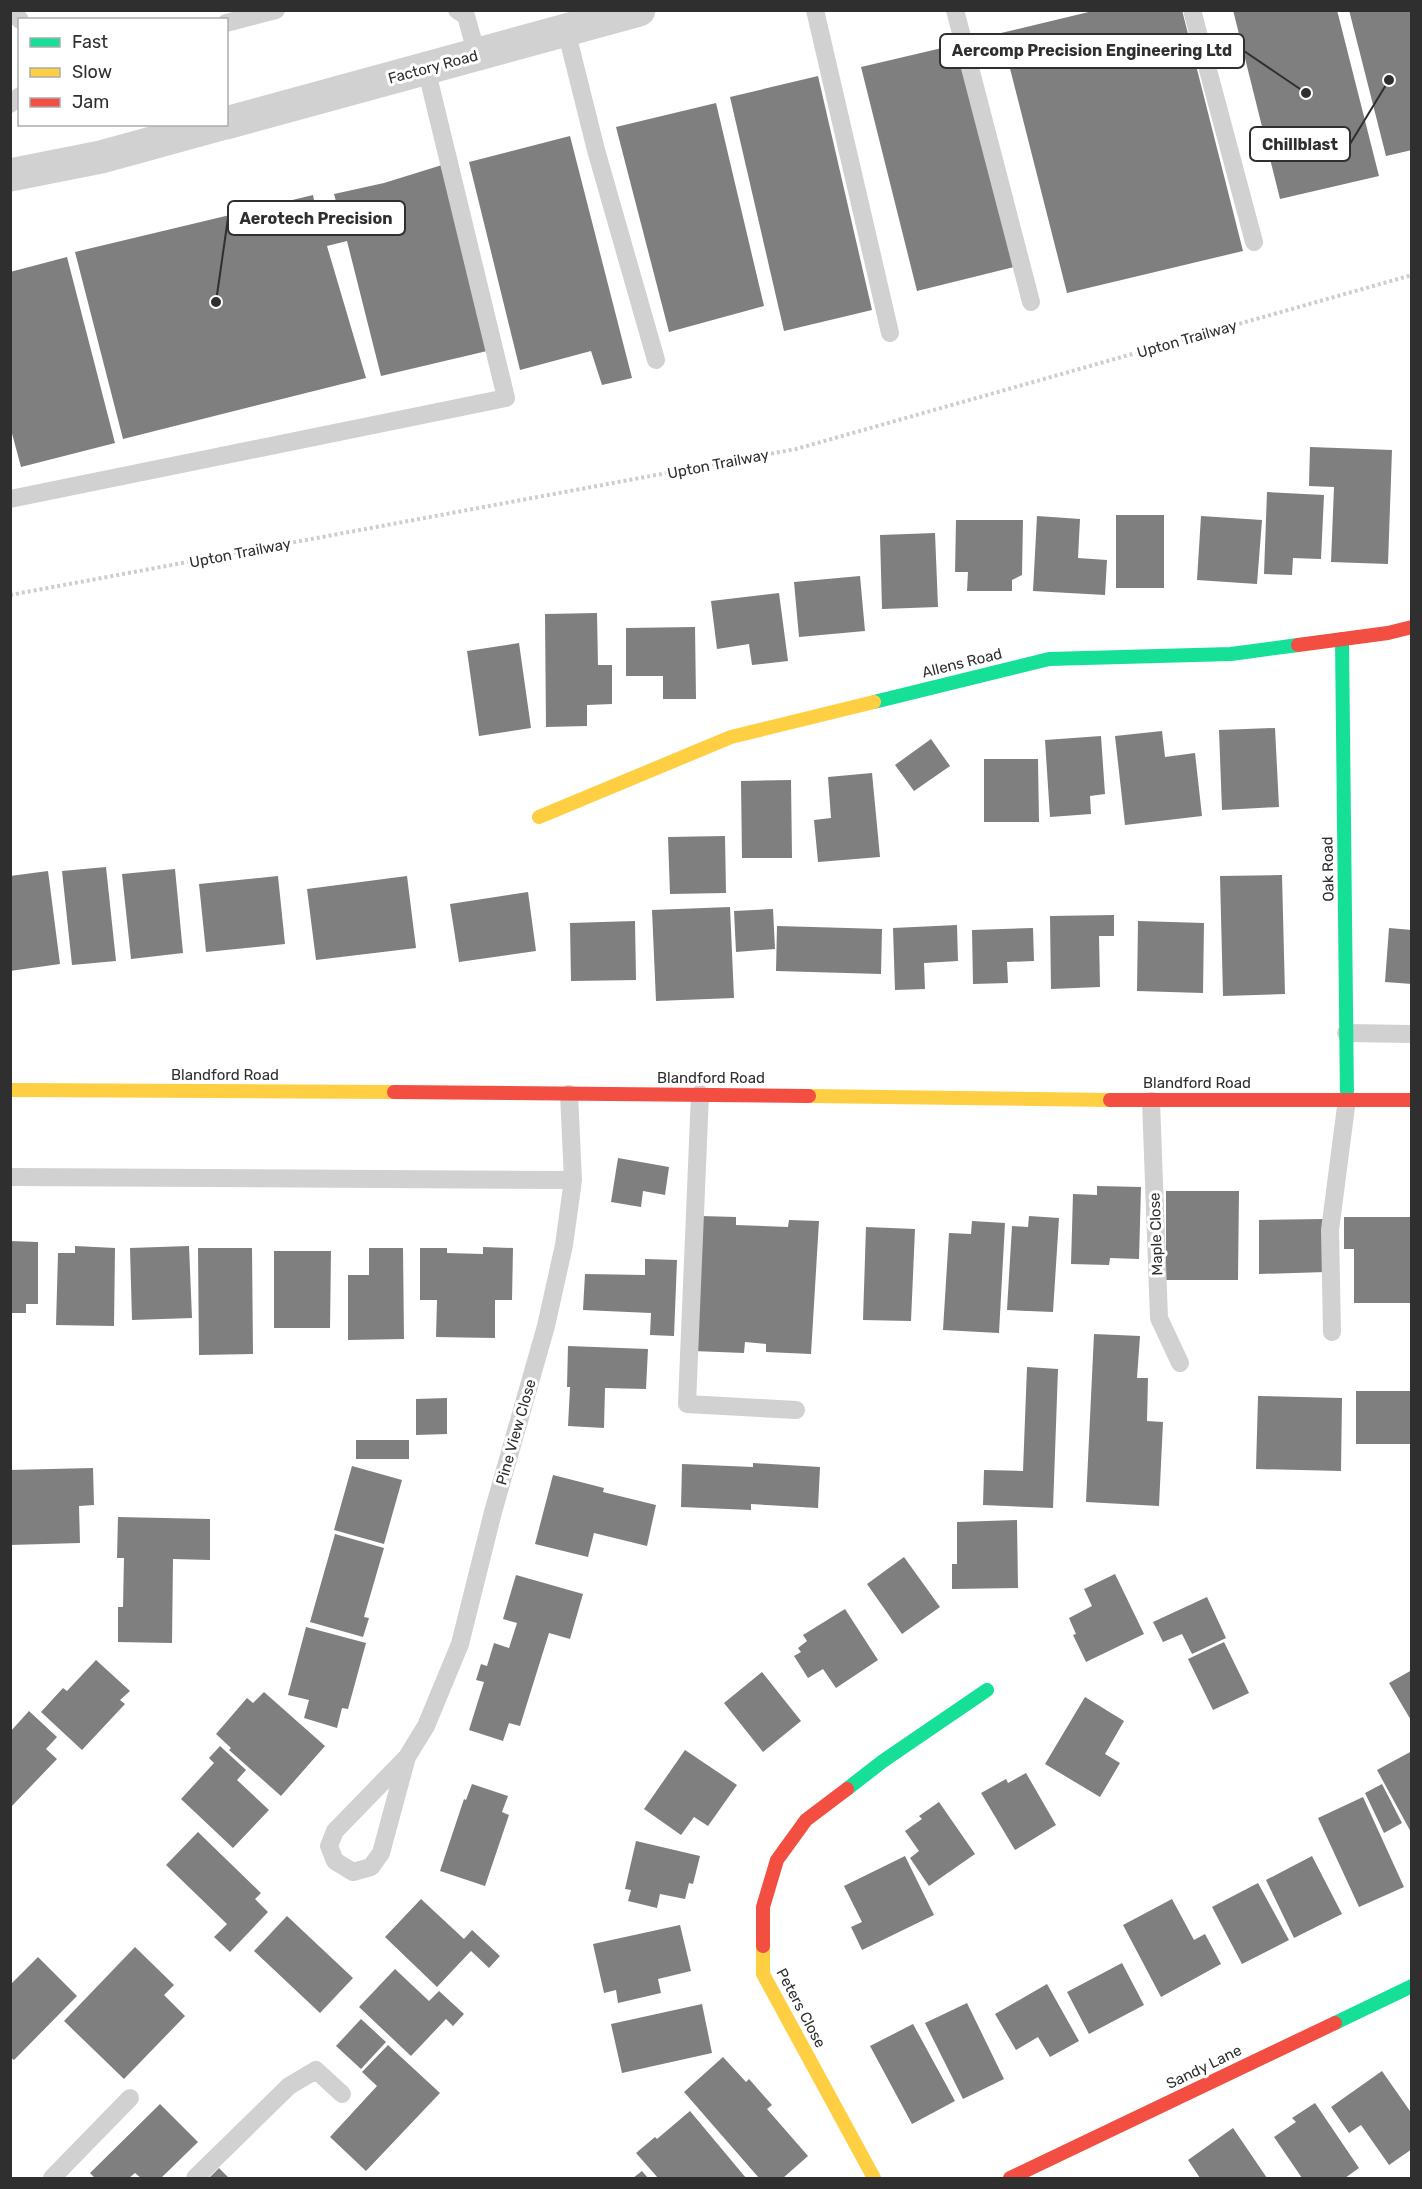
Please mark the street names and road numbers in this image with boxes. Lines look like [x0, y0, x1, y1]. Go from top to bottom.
street label: Factory Road [386, 46, 480, 88]
street label: Upton Trailway [1135, 316, 1239, 362]
street label: Upton Trailway [666, 445, 770, 483]
street label: Upton Trailway [188, 534, 292, 572]
street label: Allens Road [920, 644, 1004, 682]
street label: Oak Road [1318, 836, 1338, 902]
street label: Blandford Road [171, 1066, 279, 1084]
street label: Blandford Road [657, 1069, 765, 1087]
street label: Blandford Road [1143, 1074, 1251, 1092]
street label: Maple Close [1146, 1192, 1166, 1276]
street label: Pine View Close [492, 1377, 540, 1487]
street label: Peters Close [773, 1965, 829, 2051]
street label: Sandy Lane [1163, 2041, 1245, 2093]

